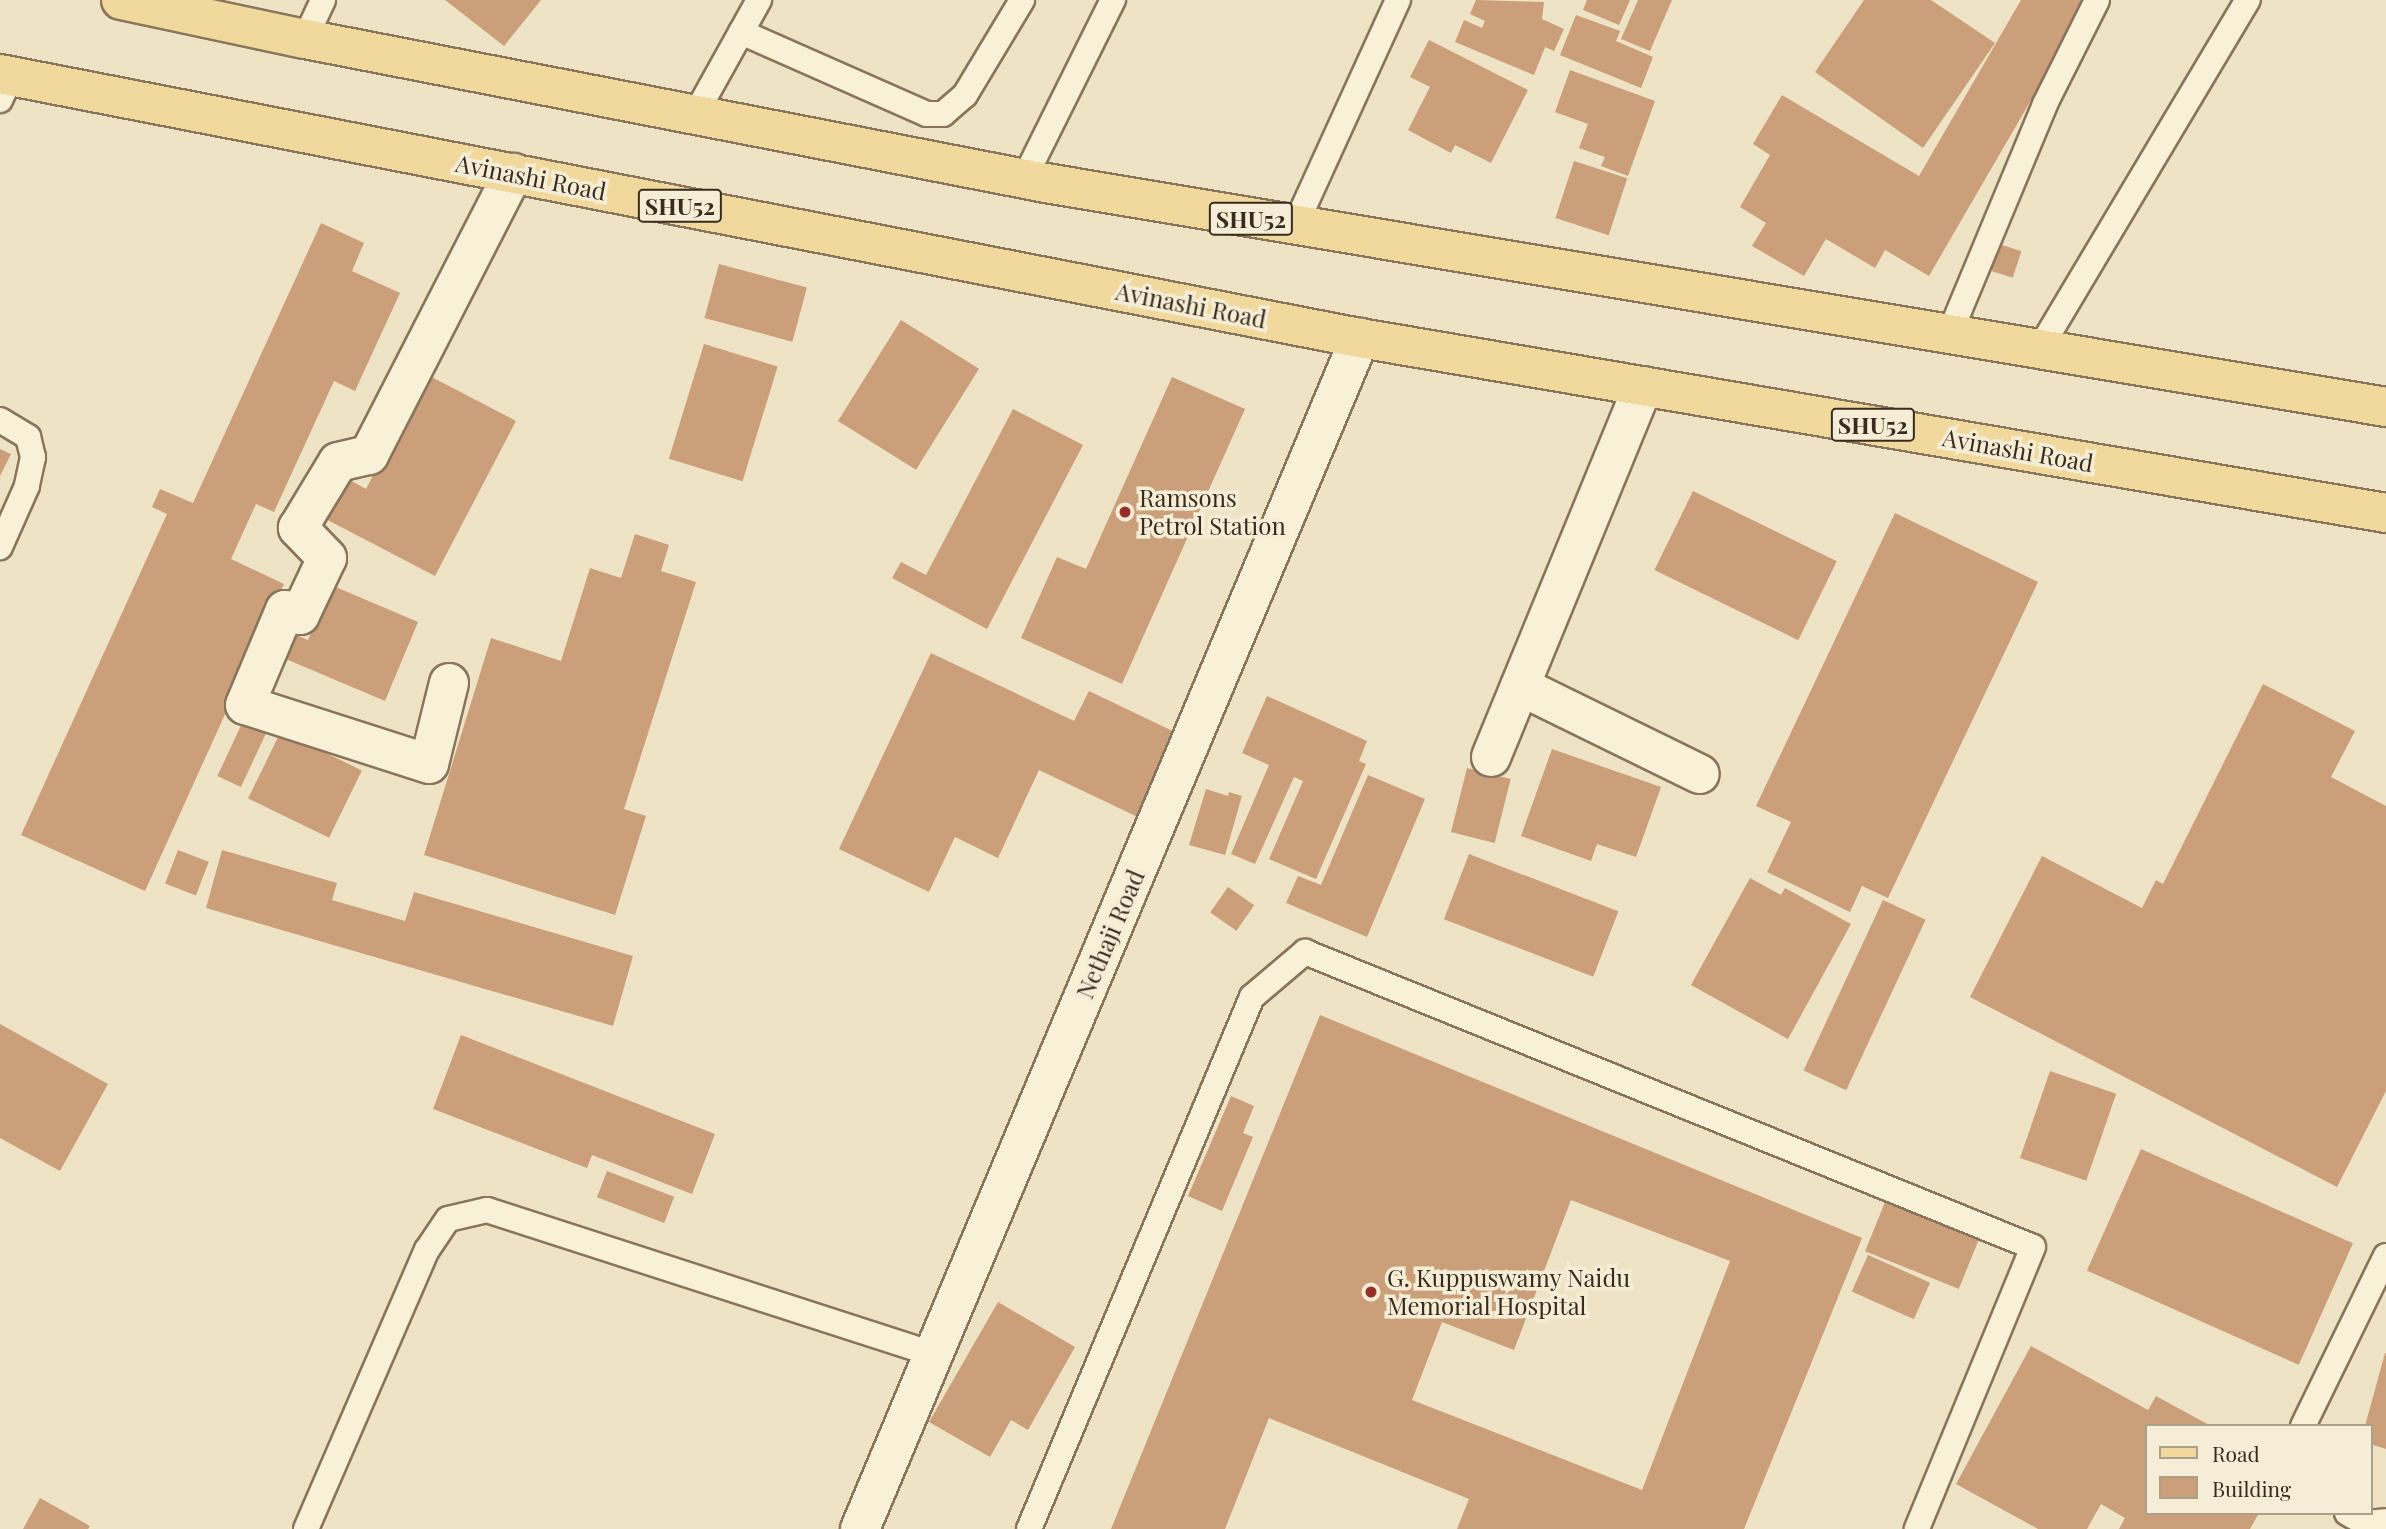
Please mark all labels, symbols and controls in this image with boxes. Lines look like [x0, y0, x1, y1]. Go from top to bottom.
street label: Avinashi Road [453, 148, 609, 206]
road number: SHU52 [636, 186, 724, 226]
road number: SHU52 [1207, 200, 1295, 238]
street label: Avinashi Road [1113, 276, 1269, 334]
road number: SHU52 [1829, 406, 1917, 444]
street label: Avinashi Road [1940, 423, 2096, 477]
place label: Ramsons Petrol Station [1139, 484, 1286, 540]
marker: Ramsons Petrol Station [1117, 504, 1133, 520]
street label: Nethaji Road [1070, 865, 1150, 1003]
place label: G. Kuppuswamy Naidu Memorial Hospital [1387, 1264, 1631, 1320]
marker: G. Kuppuswamy Naidu Memorial Hospital [1361, 1282, 1381, 1302]
legend [2144, 1424, 2372, 1515]
text: Road [2212, 1439, 2260, 1467]
text: Building [2212, 1474, 2291, 1502]

